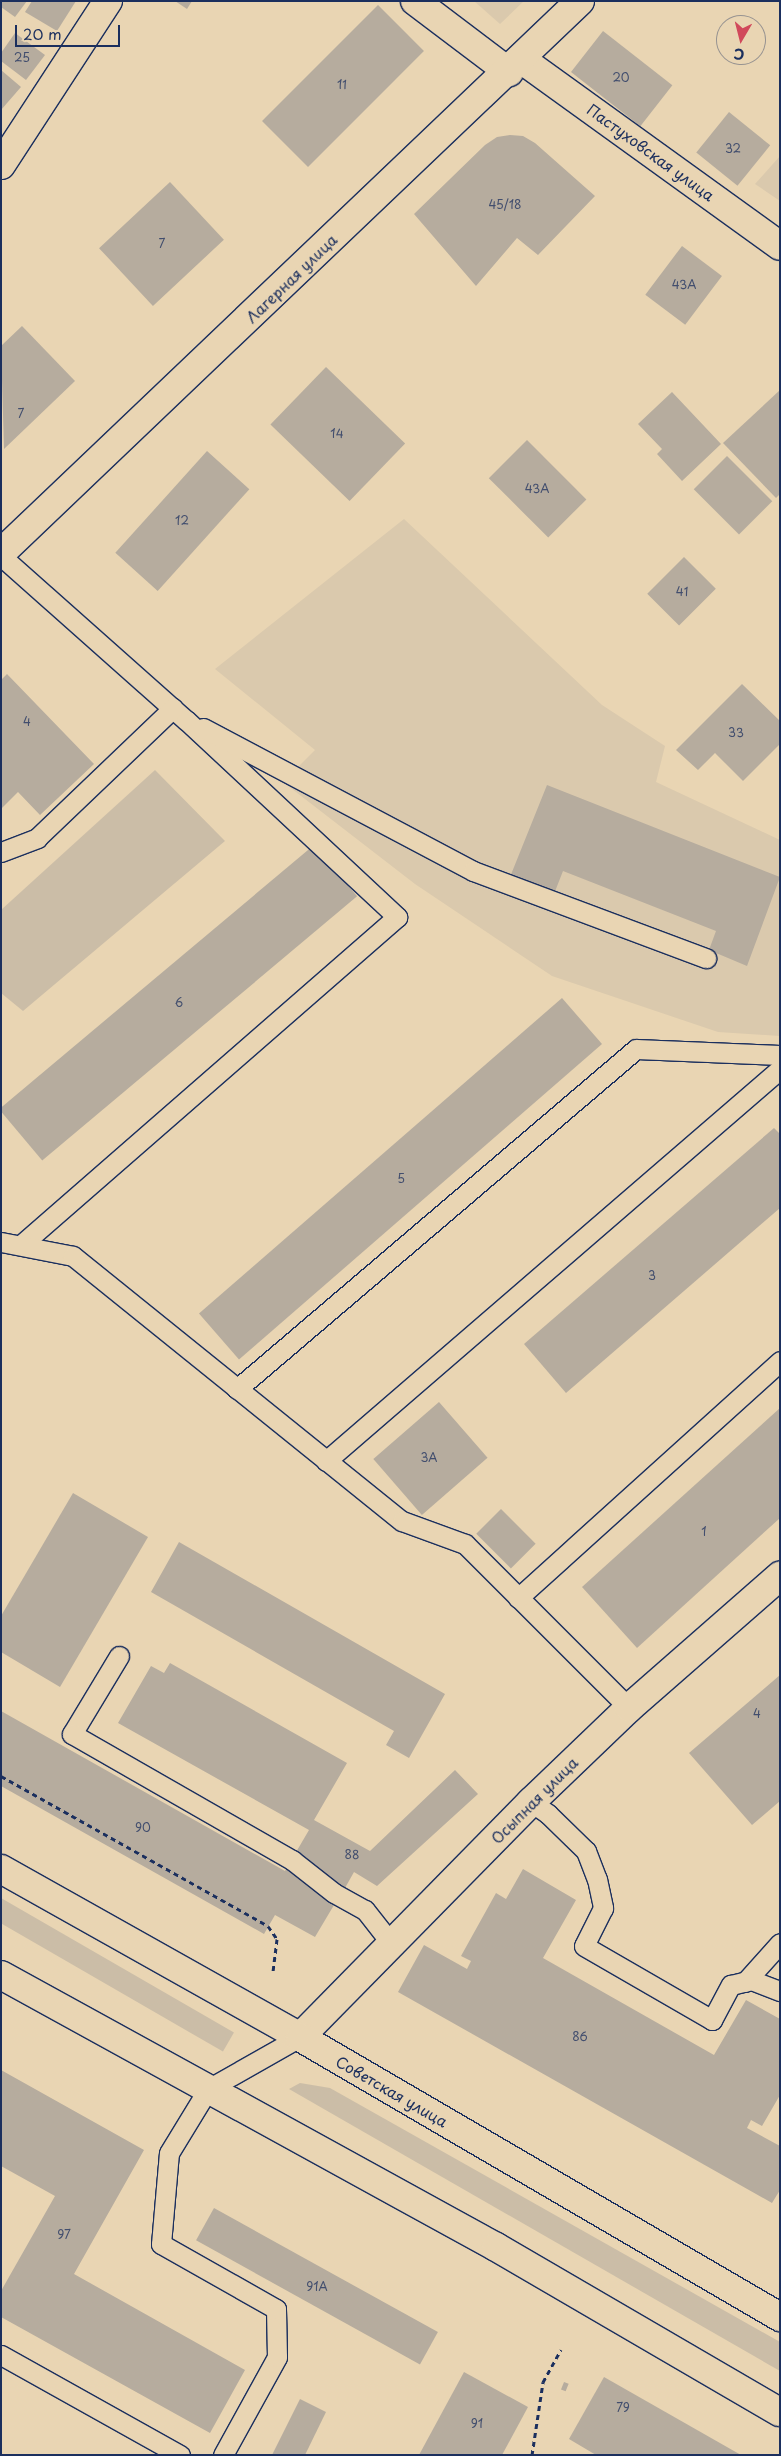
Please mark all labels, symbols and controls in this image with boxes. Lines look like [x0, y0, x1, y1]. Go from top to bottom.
scale bar [18, 15, 122, 47]
north arrow [716, 15, 766, 65]
text: 20 m [23, 22, 62, 45]
text: С [732, 43, 746, 65]
house number: 25 [14, 51, 30, 65]
house number: 20 [612, 71, 630, 85]
house number: 11 [337, 78, 347, 92]
street label: Пастуховская улица [584, 100, 718, 204]
house number: 32 [725, 142, 741, 156]
house number: 45/18 [488, 198, 522, 212]
street label: Лагерная улица [241, 230, 341, 326]
house number: 7 [159, 237, 165, 251]
house number: 43А [672, 278, 696, 292]
house number: 7 [18, 407, 24, 421]
house number: 14 [330, 427, 344, 441]
house number: 43А [525, 482, 549, 496]
house number: 12 [175, 514, 189, 528]
house number: 41 [676, 585, 688, 599]
house number: 4 [23, 715, 31, 729]
house number: 33 [728, 726, 744, 740]
house number: 6 [175, 996, 183, 1010]
house number: 5 [397, 1172, 405, 1186]
house number: 3 [648, 1269, 656, 1283]
house number: 3А [420, 1451, 438, 1465]
house number: 1 [701, 1525, 707, 1539]
house number: 4 [753, 1707, 761, 1721]
street label: Осыпная улица [487, 1753, 581, 1847]
house number: 90 [135, 1821, 151, 1835]
house number: 88 [345, 1848, 359, 1862]
house number: 86 [572, 2030, 588, 2044]
street label: Советская улица [333, 2052, 451, 2130]
house number: 97 [57, 2228, 71, 2242]
house number: 91А [306, 2280, 328, 2294]
house number: 79 [616, 2401, 630, 2415]
house number: 91 [471, 2417, 483, 2431]

